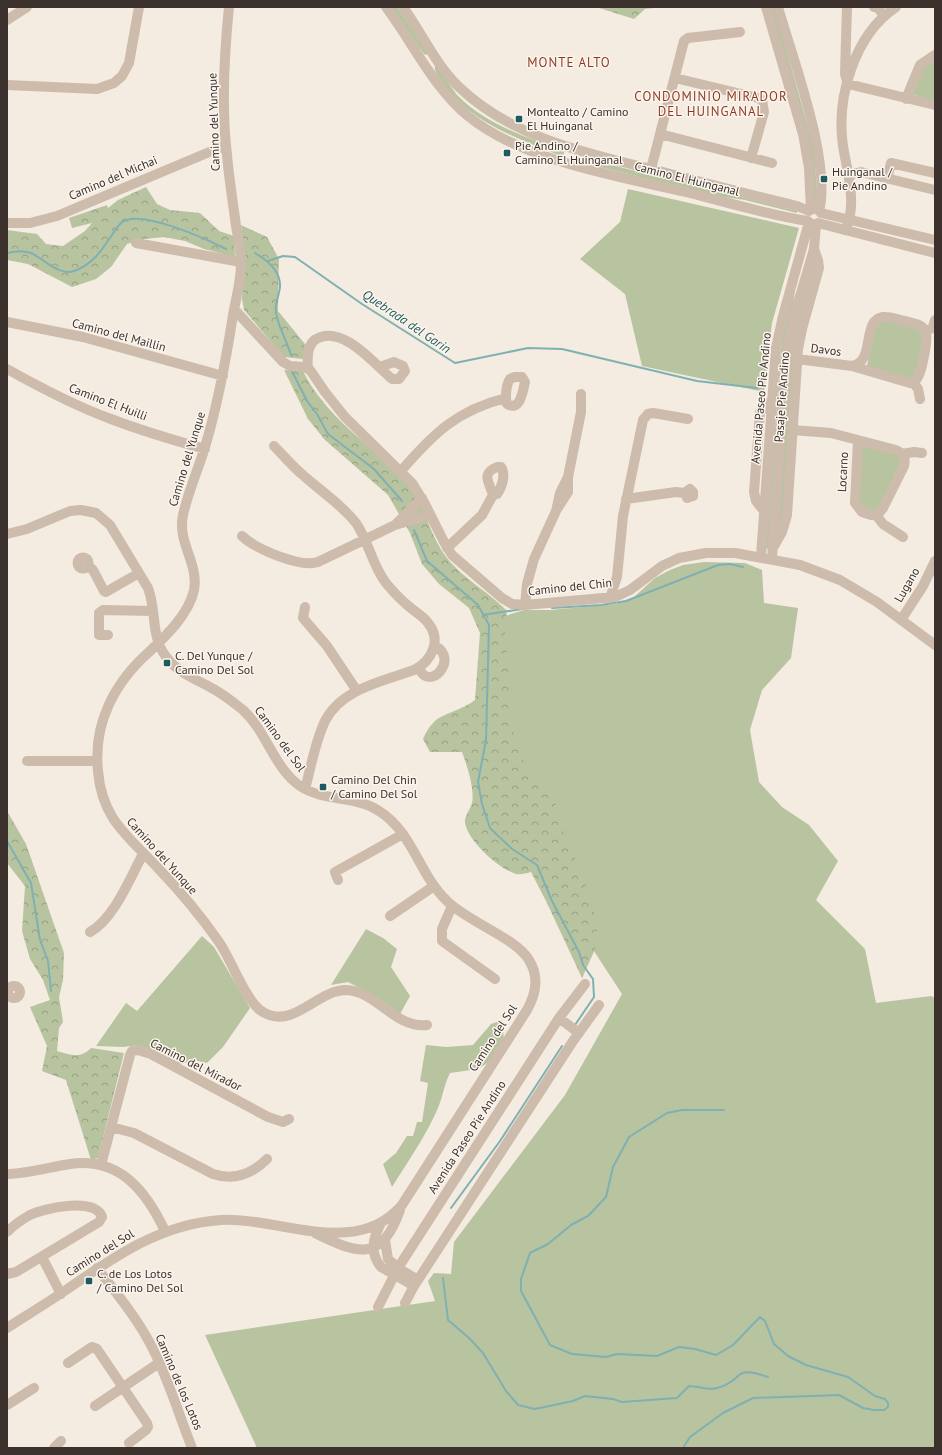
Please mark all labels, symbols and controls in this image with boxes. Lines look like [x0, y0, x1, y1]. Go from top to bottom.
district label: MONTE ALTO [527, 54, 611, 71]
street label: Camino del Yunque [204, 73, 223, 172]
district label: CONDOMINIO MIRADOR DEL HUINGANAL [634, 88, 788, 120]
place label: Montealto / Camino El Huinganal [527, 104, 629, 133]
marker: Montealto / Camino El Huinganal [514, 114, 524, 124]
place label: Pie Andino / Camino El Huinganal [515, 138, 623, 167]
marker: Pie Andino / Camino El Huinganal [502, 148, 512, 158]
street label: Camino del Michai [66, 152, 159, 203]
street label: Camino El Huinganal [633, 158, 742, 199]
place label: Huinganal / Pie Andino [832, 164, 893, 193]
marker: Huinganal / Pie Andino [819, 174, 829, 184]
water label: Quebrada del Garin [359, 286, 454, 357]
street label: Camino del Maillin [71, 315, 168, 354]
street label: Avenida Paseo Pie Andino [747, 332, 774, 464]
street label: Davos [810, 340, 842, 359]
street label: Pasaje Pie Andino [771, 351, 792, 443]
street label: Camino El Huilli [67, 380, 150, 423]
street label: Camino del Yunque [165, 410, 208, 508]
street label: Locarno [834, 451, 851, 493]
street label: Lugano [891, 565, 923, 605]
street label: Camino del Chin [527, 575, 613, 598]
place label: C. Del Yunque / Camino Del Sol [175, 648, 254, 677]
marker: C. Del Yunque / Camino Del Sol [162, 658, 172, 668]
street label: Camino del Sol [252, 703, 309, 775]
place label: Camino Del Chin / Camino Del Sol [330, 772, 418, 801]
marker: Camino Del Chin / Camino Del Sol [318, 782, 328, 792]
street label: Camino del Yunque [124, 814, 201, 897]
street label: Camino del Sol [465, 1001, 520, 1074]
street label: Camino del Mirador [148, 1035, 245, 1094]
street label: Avenida Paseo Pie Andino [424, 1077, 509, 1196]
street label: Camino del Sol [63, 1225, 137, 1279]
place label: C. de Los Lotos / Camino Del Sol [96, 1266, 184, 1295]
marker: C. de Los Lotos / Camino Del Sol [84, 1276, 94, 1286]
street label: Camino de los Lotos [152, 1331, 206, 1432]

